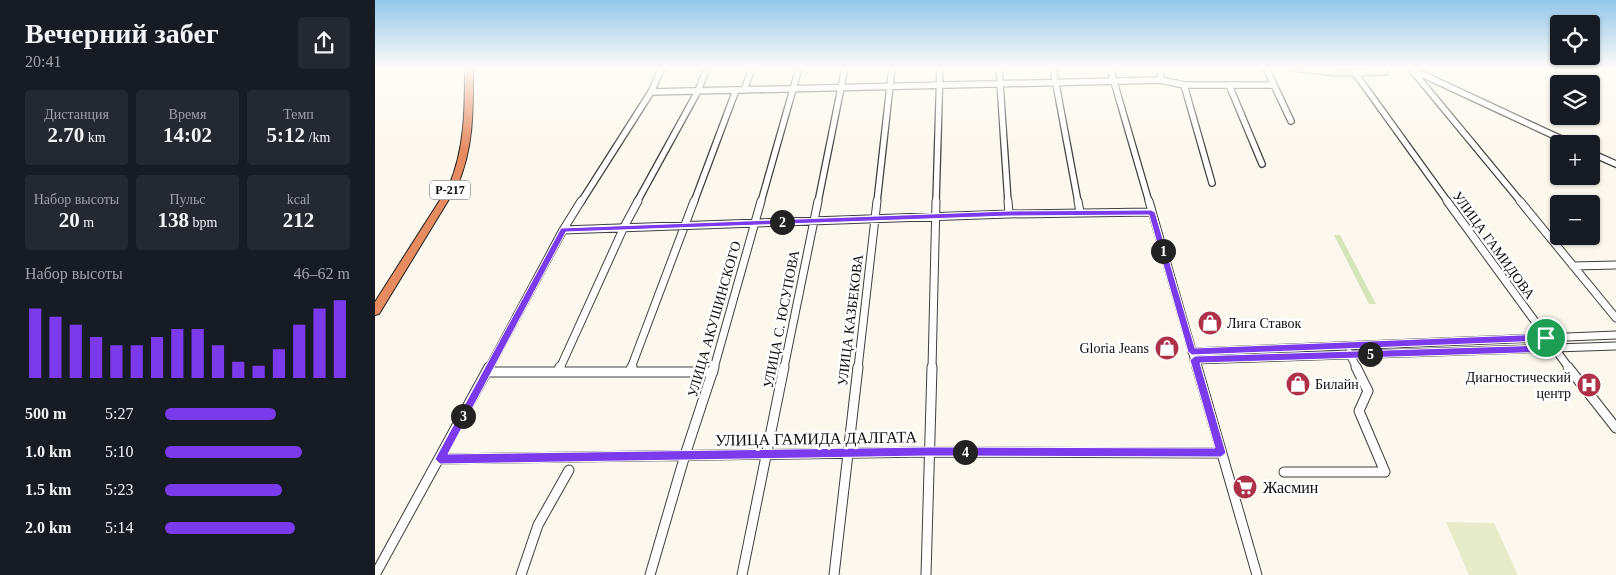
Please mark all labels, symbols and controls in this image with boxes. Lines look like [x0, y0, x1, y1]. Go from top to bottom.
map controls [1550, 15, 1600, 245]
button: locate [1550, 15, 1600, 65]
button: share [298, 17, 350, 69]
text: Вечерний забег [25, 18, 219, 49]
text: 20:41 [25, 53, 61, 70]
button: layers [1550, 75, 1600, 125]
text: Дистанция [44, 107, 109, 122]
text: Время [169, 107, 206, 122]
text: Темп [283, 107, 314, 122]
text: 2.70 [47, 123, 84, 147]
text: 14:02 [163, 123, 212, 147]
text: 5:12 [267, 123, 305, 147]
text: km [84, 130, 106, 145]
text: /km [305, 130, 330, 145]
button: + [1550, 135, 1600, 185]
road number: Р-217 [430, 180, 470, 200]
street label: УЛИЦА ГАМИДОВА [1450, 189, 1538, 303]
text: Набор высоты [34, 192, 119, 207]
text: Пульс [169, 192, 206, 207]
text: kcal [287, 192, 310, 207]
button: − [1550, 195, 1600, 245]
text: 20 [59, 208, 80, 232]
text: 138 [158, 208, 189, 232]
text: 212 [283, 208, 314, 232]
pin: 2 [769, 210, 795, 234]
text: m [80, 215, 94, 230]
text: bpm [189, 215, 217, 230]
text: 2 [779, 215, 786, 230]
pin: 1 [1151, 238, 1175, 264]
street label: УЛИЦА АКУШИНСКОГО [685, 240, 744, 399]
text: 1 [1160, 244, 1167, 259]
street label: УЛИЦА С. ЮСУПОВА [761, 248, 802, 389]
street label: УЛИЦА КАЗБЕКОВА [835, 253, 866, 386]
text: Набор высоты [25, 265, 123, 282]
text: 46–62 m [294, 265, 350, 282]
shop icon: Лига Ставок [1197, 310, 1223, 336]
place label: Лига Ставок [1227, 316, 1302, 331]
pin [1525, 317, 1567, 359]
icon: arrive [1532, 324, 1560, 352]
shop icon: Gloria Jeans [1154, 335, 1180, 361]
place label: Gloria Jeans [1079, 341, 1149, 356]
pin: 5 [1357, 342, 1383, 366]
text: 5 [1367, 347, 1374, 362]
place label: Диагностический центр [1466, 370, 1571, 401]
shop icon: Билайн [1285, 371, 1311, 397]
hospital icon: Диагностический центр [1576, 372, 1602, 398]
place label: Билайн [1315, 377, 1359, 392]
pin: 3 [451, 404, 475, 428]
text: 500 m [25, 405, 66, 422]
text: 5:27 [105, 405, 133, 422]
text: 3 [460, 409, 467, 424]
street label: УЛИЦА ГАМИДА ДАЛГАТА [715, 428, 918, 450]
pin: 4 [953, 440, 977, 464]
text: 1.0 km [25, 443, 71, 460]
text: 5:10 [105, 443, 133, 460]
text: 4 [962, 445, 969, 460]
supermarket icon: Жасмин [1232, 474, 1258, 500]
place label: Жасмин [1263, 479, 1319, 496]
text: 1.5 km [25, 481, 71, 498]
text: 5:23 [105, 481, 133, 498]
text: 2.0 km [25, 519, 71, 536]
text: 5:14 [105, 519, 133, 536]

